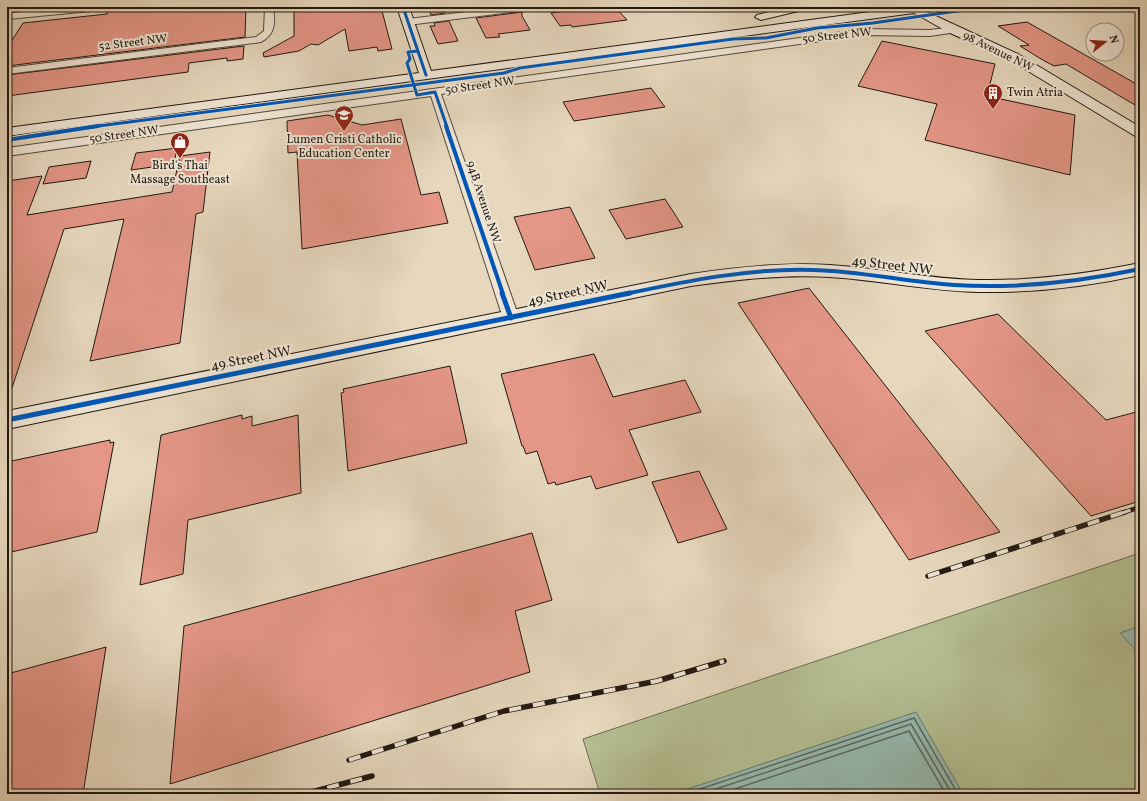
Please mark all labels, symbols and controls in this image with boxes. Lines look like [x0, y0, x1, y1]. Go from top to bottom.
north arrow [1085, 22, 1125, 62]
street label: 50 Street NW [801, 24, 873, 48]
street label: 98 Avenue NW [960, 28, 1036, 76]
street label: 52 Street NW [98, 31, 168, 55]
text: N [1105, 33, 1121, 46]
street label: 50 Street NW [444, 73, 516, 99]
building icon: Twin Atria [982, 82, 1004, 110]
place label: Twin Atria [1007, 85, 1063, 101]
school or university icon: Lumen Cristi Catholic Education Center [333, 104, 355, 132]
street label: 50 Street NW [88, 122, 160, 148]
shop icon: Bird's Thai Massage Southeast [169, 131, 191, 159]
place label: Lumen Cristi Catholic Education Center [286, 132, 402, 162]
place label: Bird's Thai Massage Southeast [130, 158, 230, 188]
street label: 94B Avenue NW [462, 159, 504, 245]
street label: 49 Street NW [850, 252, 934, 280]
street label: 49 Street NW [526, 276, 610, 312]
street label: 49 Street NW [209, 342, 293, 376]

